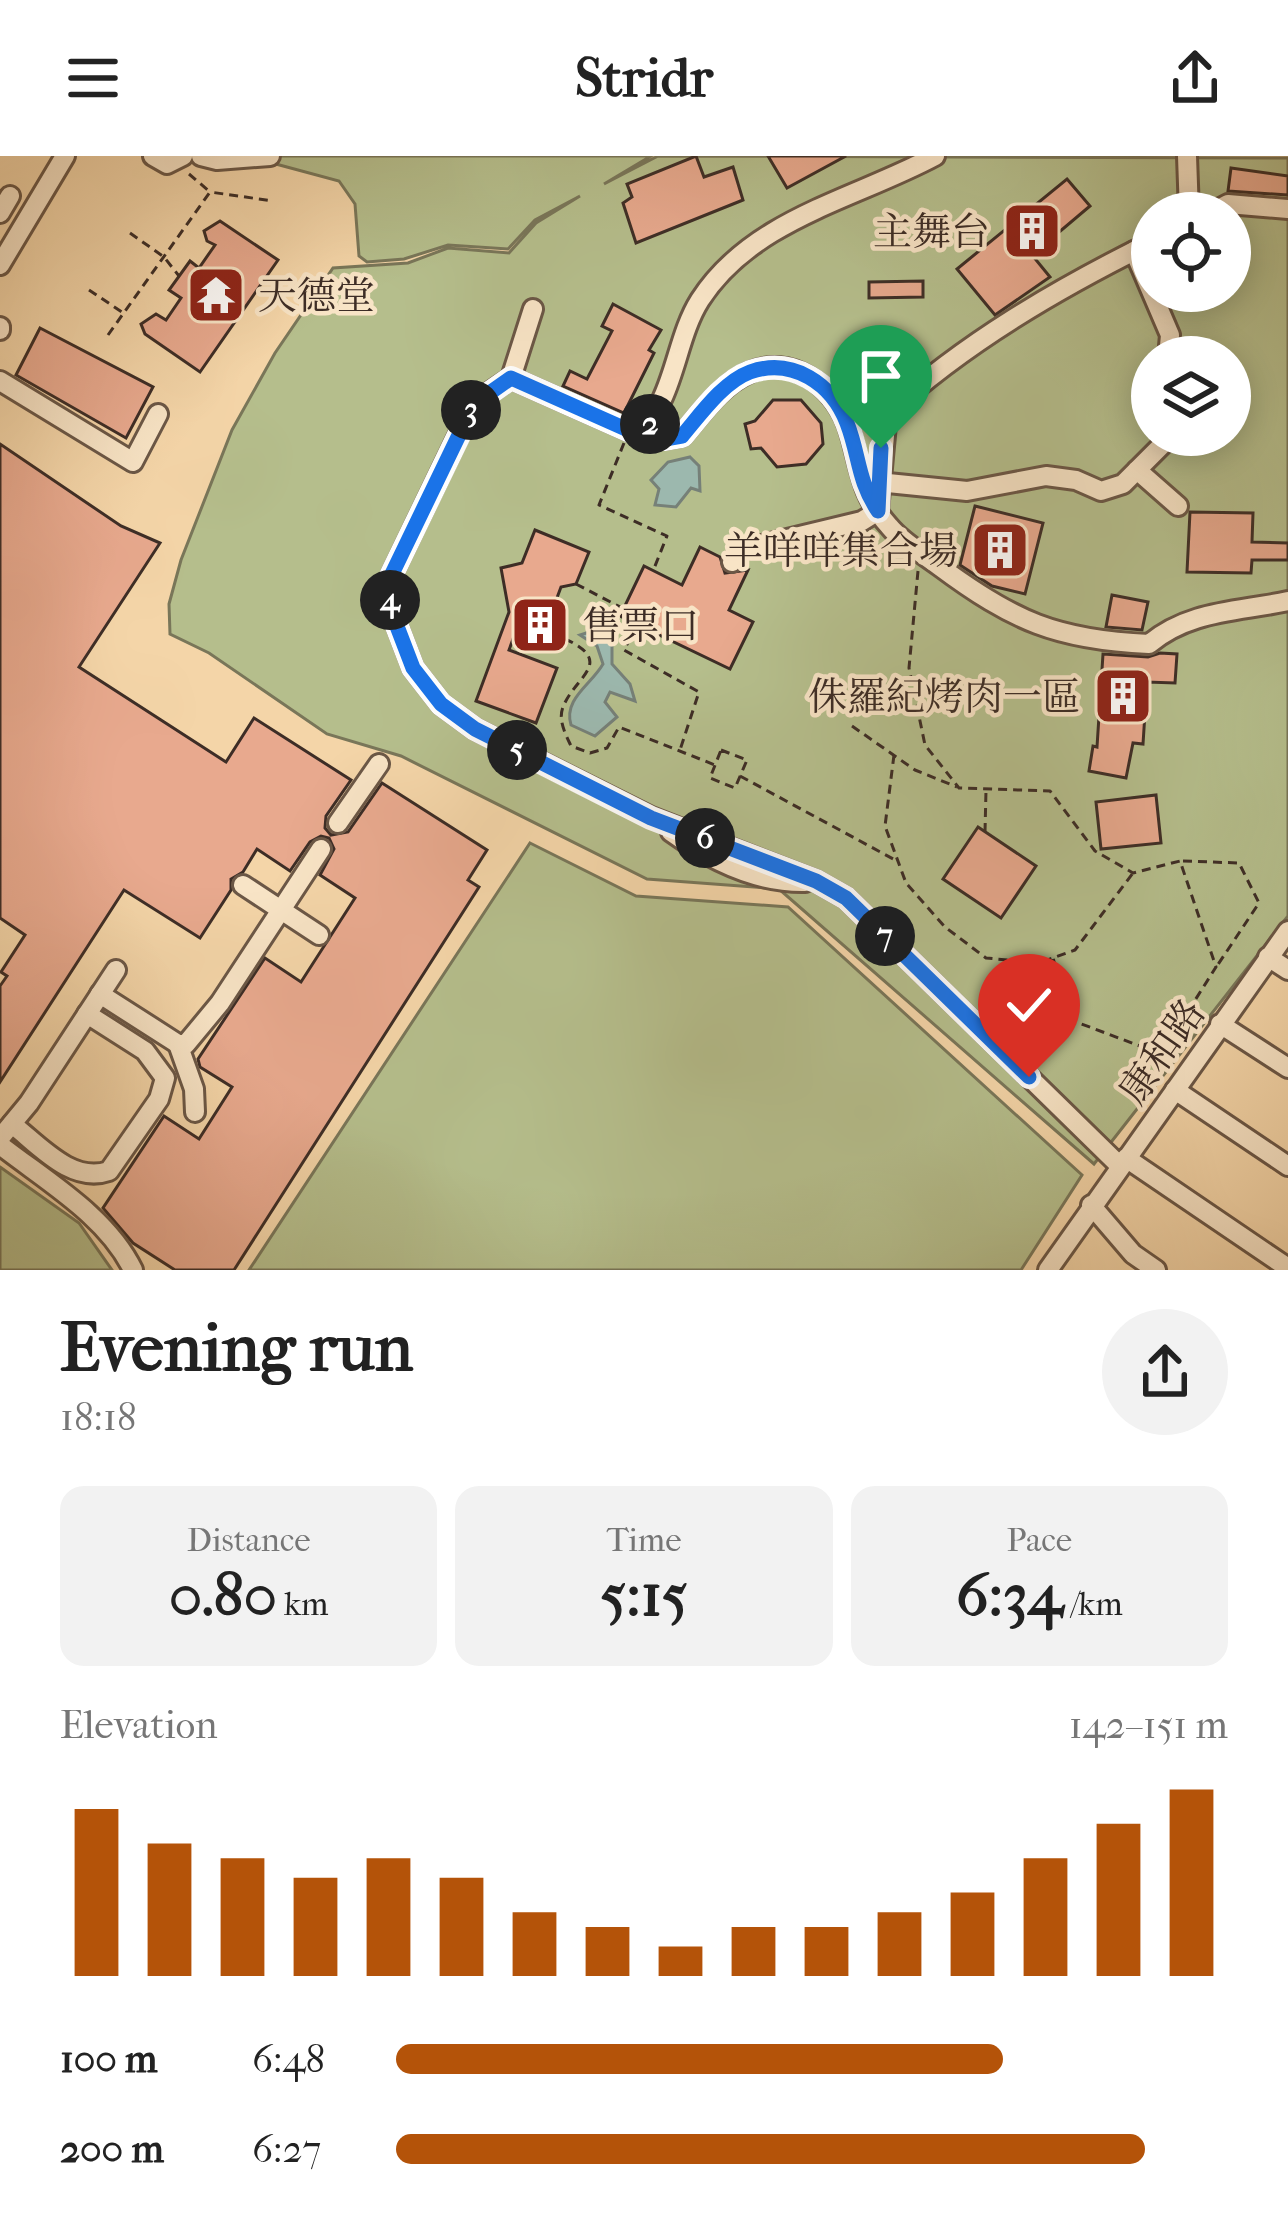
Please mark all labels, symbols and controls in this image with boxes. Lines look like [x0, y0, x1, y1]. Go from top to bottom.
icon: menu [60, 45, 126, 111]
icon: share [1162, 45, 1228, 111]
text: Stridr [575, 47, 713, 110]
map controls [1131, 192, 1251, 456]
button: locate [1131, 192, 1251, 312]
building icon: 主舞台 [1001, 200, 1063, 262]
place label: 主舞台 [873, 209, 990, 255]
temple icon: 天德堂 [185, 264, 247, 326]
place label: 天德堂 [258, 273, 375, 319]
pin [830, 325, 932, 448]
button: layers [1131, 336, 1251, 456]
icon: arrive [848, 343, 914, 409]
pin: 3 [441, 380, 501, 440]
text: 3 [464, 390, 478, 429]
pin: 2 [620, 394, 680, 454]
text: 2 [642, 404, 658, 443]
building icon: 羊咩咩集合場 [969, 519, 1031, 581]
place label: 羊咩咩集合場 [724, 528, 958, 574]
pin: 4 [360, 570, 420, 630]
text: 4 [380, 580, 400, 619]
building icon: 售票口 [509, 594, 571, 656]
place label: 售票口 [582, 603, 699, 649]
building icon: 侏羅紀烤肉一區 [1092, 665, 1154, 727]
place label: 侏羅紀烤肉一區 [808, 674, 1081, 720]
pin: 5 [487, 720, 547, 780]
text: 5 [510, 730, 524, 769]
pin: 6 [675, 808, 735, 868]
text: 6 [696, 818, 714, 857]
pin: 7 [855, 906, 915, 966]
text: 7 [877, 916, 893, 955]
pin [978, 954, 1080, 1077]
icon: check [996, 972, 1062, 1038]
street label: 康和路 [1109, 990, 1214, 1113]
button: share [1102, 1309, 1228, 1435]
text: Evening run [60, 1310, 413, 1387]
text: 18:18 [60, 1394, 136, 1440]
text: Distance [187, 1521, 311, 1560]
text: Time [606, 1521, 681, 1560]
text: Pace [1006, 1521, 1072, 1560]
text: 0.80 [169, 1560, 277, 1631]
text: 5:15 [600, 1560, 688, 1631]
text: 6:34 [956, 1560, 1063, 1631]
text: km [277, 1585, 328, 1624]
text: /km [1063, 1585, 1123, 1624]
text: Elevation [60, 1702, 218, 1748]
text: 142–151 m [1069, 1702, 1228, 1748]
text: 100 m [60, 2036, 158, 2082]
text: 6:48 [252, 2036, 325, 2082]
text: 200 m [60, 2126, 164, 2172]
text: 6:27 [252, 2126, 321, 2172]

